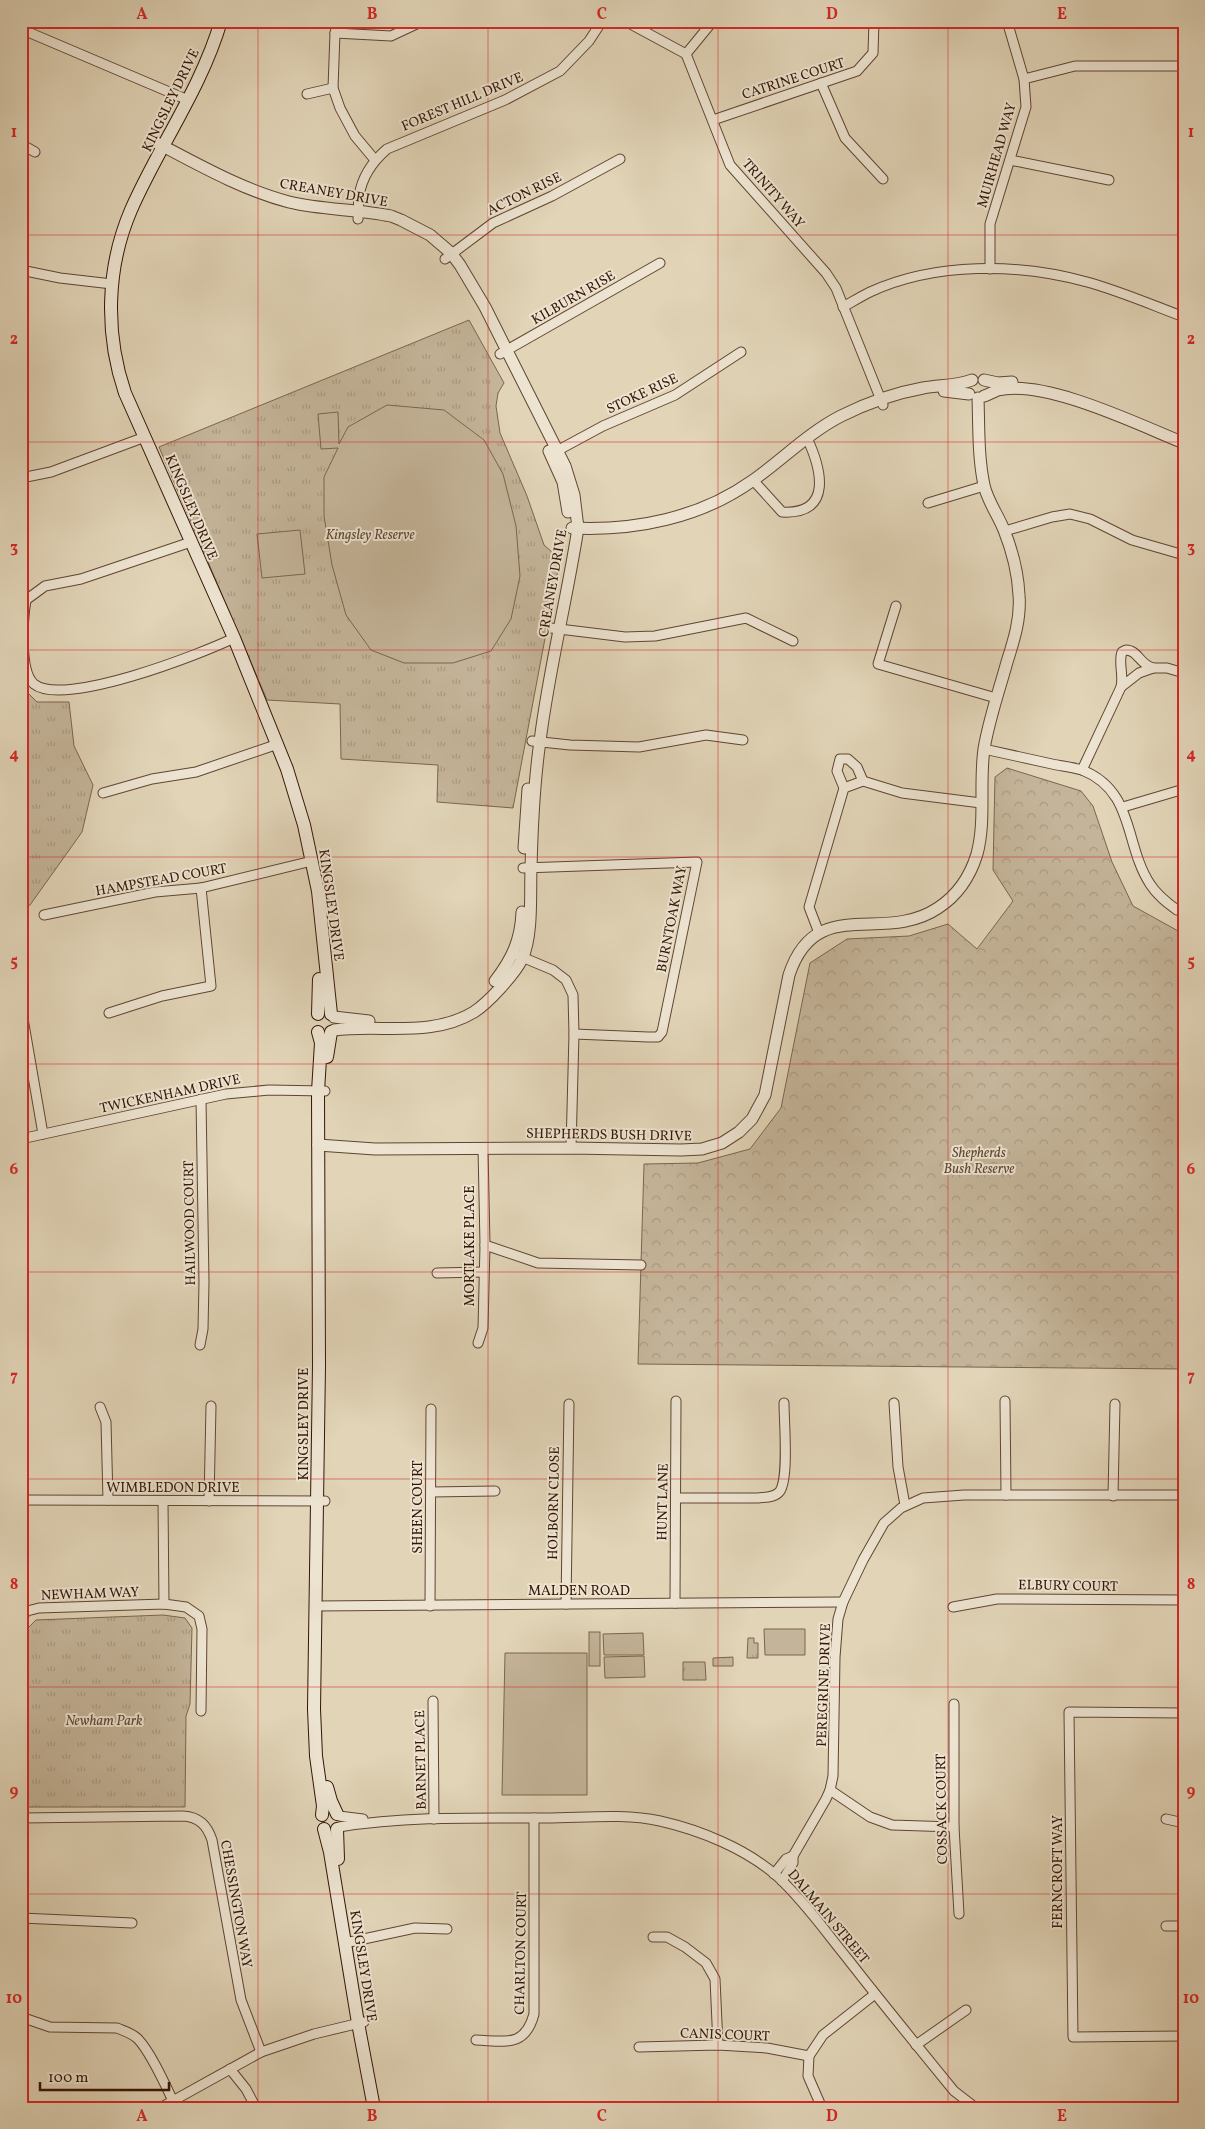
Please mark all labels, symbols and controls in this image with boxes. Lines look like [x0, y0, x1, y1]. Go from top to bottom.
text: A [136, 4, 148, 26]
text: B [367, 4, 378, 26]
text: C [597, 4, 607, 26]
text: D [826, 4, 838, 26]
text: E [1057, 4, 1067, 26]
street label: KINGSLEY DRIVE [138, 46, 205, 155]
street label: CATRINE COURT [740, 54, 847, 105]
street label: FOREST HILL DRIVE [399, 68, 526, 137]
street label: MUIRHEAD WAY [973, 100, 1022, 210]
text: 1 [11, 122, 17, 144]
text: 1 [1188, 122, 1194, 144]
street label: TRINITY WAY [737, 155, 809, 233]
street label: ACTON RISE [484, 168, 565, 221]
street label: CREANEY DRIVE [278, 175, 389, 212]
street label: KILBURN RISE [528, 267, 619, 330]
text: 2 [10, 329, 18, 351]
text: 2 [1187, 329, 1195, 351]
street label: STOKE RISE [604, 370, 681, 419]
street label: KINGSLEY DRIVE [160, 452, 221, 563]
park label: Kingsley Reserve [325, 526, 415, 545]
street label: CREANEY DRIVE [535, 528, 572, 639]
text: 3 [10, 537, 18, 559]
text: 3 [1187, 537, 1195, 559]
text: 4 [9, 744, 19, 766]
text: 4 [1186, 744, 1196, 766]
street label: KINGSLEY DRIVE [313, 848, 348, 962]
street label: HAMPSTEAD COURT [94, 860, 228, 901]
street label: BURNTOAK WAY [653, 864, 692, 974]
text: 5 [10, 951, 18, 973]
text: 5 [1187, 951, 1195, 973]
street label: TWICKENHAM DRIVE [98, 1070, 243, 1119]
street label: SHEPHERDS BUSH DRIVE [526, 1125, 692, 1146]
park label: Shepherds Bush Reserve [944, 1144, 1014, 1179]
text: 6 [10, 1159, 19, 1181]
text: 6 [1187, 1159, 1196, 1181]
street label: HAILWOOD COURT [180, 1160, 201, 1286]
street label: MORTLAKE PLACE [461, 1185, 480, 1307]
text: 7 [10, 1366, 18, 1388]
text: 7 [1187, 1366, 1195, 1388]
street label: KINGSLEY DRIVE [295, 1368, 314, 1480]
street label: HOLBORN CLOSE [544, 1446, 565, 1560]
street label: SHEEN COURT [409, 1460, 428, 1554]
street label: HUNT LANE [653, 1463, 674, 1541]
street label: WIMBLEDON DRIVE [106, 1479, 240, 1498]
text: 8 [10, 1574, 18, 1596]
text: 8 [1187, 1574, 1195, 1596]
street label: ELBURY COURT [1018, 1576, 1118, 1597]
street label: MALDEN ROAD [528, 1582, 630, 1601]
street label: NEWHAM WAY [41, 1583, 140, 1606]
street label: PEREGRINE DRIVE [813, 1623, 836, 1747]
street label: BARNET PLACE [411, 1710, 432, 1810]
park label: Newham Park [65, 1712, 143, 1731]
street label: COSSACK COURT [932, 1753, 953, 1865]
text: 9 [10, 1781, 19, 1803]
text: 9 [1187, 1781, 1196, 1803]
street label: FERNCROFT WAY [1049, 1815, 1068, 1929]
street label: CHESSINGTON WAY [215, 1839, 256, 1970]
street label: DALMAIN STREET [783, 1866, 873, 1968]
street label: CHARLTON COURT [511, 1891, 532, 2015]
street label: KINGSLEY DRIVE [344, 1909, 381, 2023]
text: 10 [6, 1988, 22, 2010]
text: 10 [1183, 1988, 1199, 2010]
street label: CANIS COURT [680, 2024, 770, 2047]
scale bar [40, 2059, 169, 2091]
text: 100 m [48, 2068, 88, 2089]
text: A [136, 2106, 148, 2128]
text: B [367, 2106, 378, 2128]
text: C [597, 2106, 607, 2128]
text: D [826, 2106, 838, 2128]
text: E [1057, 2106, 1067, 2128]

